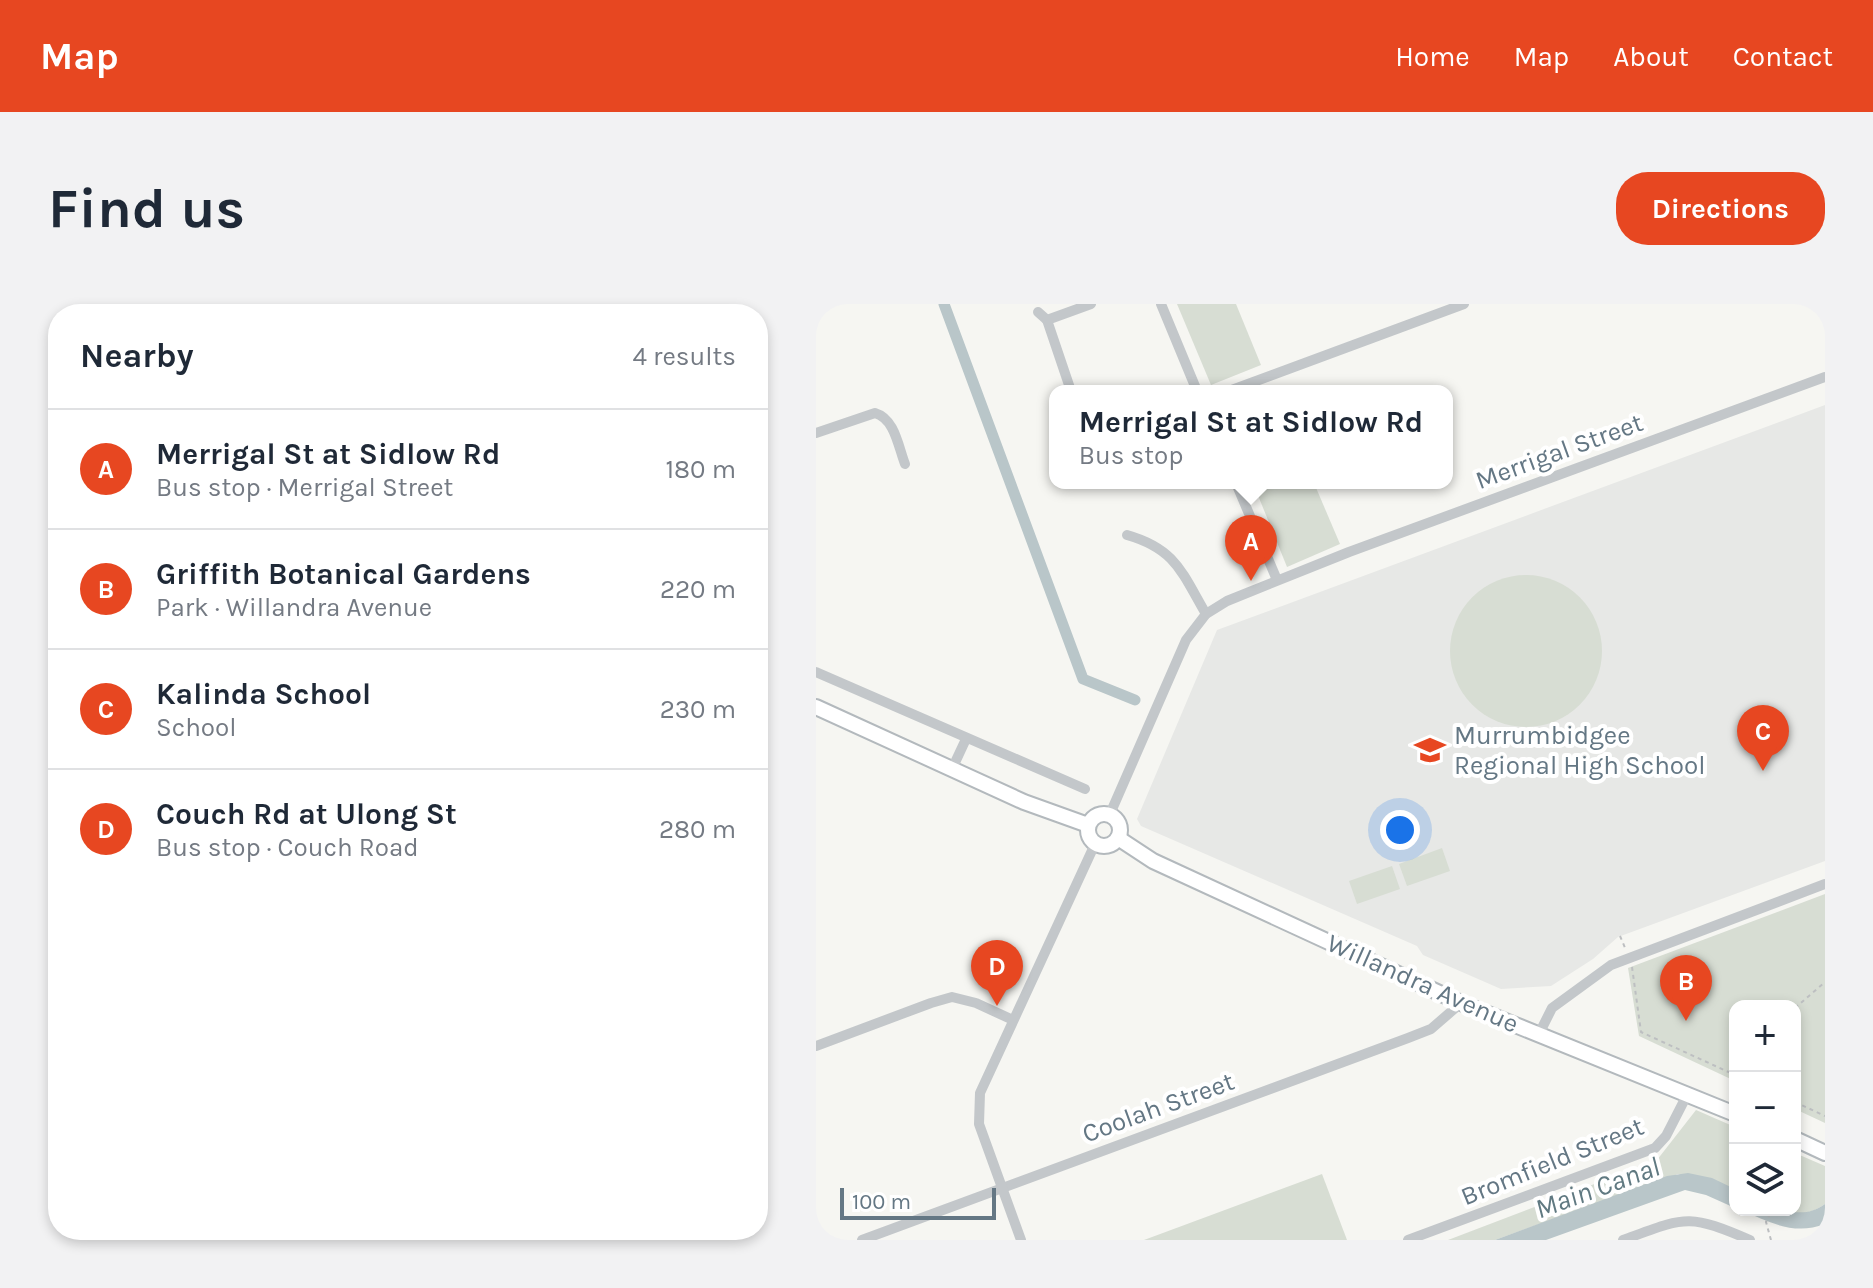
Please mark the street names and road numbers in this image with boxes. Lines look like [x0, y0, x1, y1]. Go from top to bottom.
street label: Merrigal Street [1471, 407, 1647, 496]
street label: Willandra Avenue [1322, 927, 1523, 1040]
street label: Coolah Street [1078, 1066, 1238, 1149]
street label: Bromfield Street [1456, 1111, 1648, 1212]

